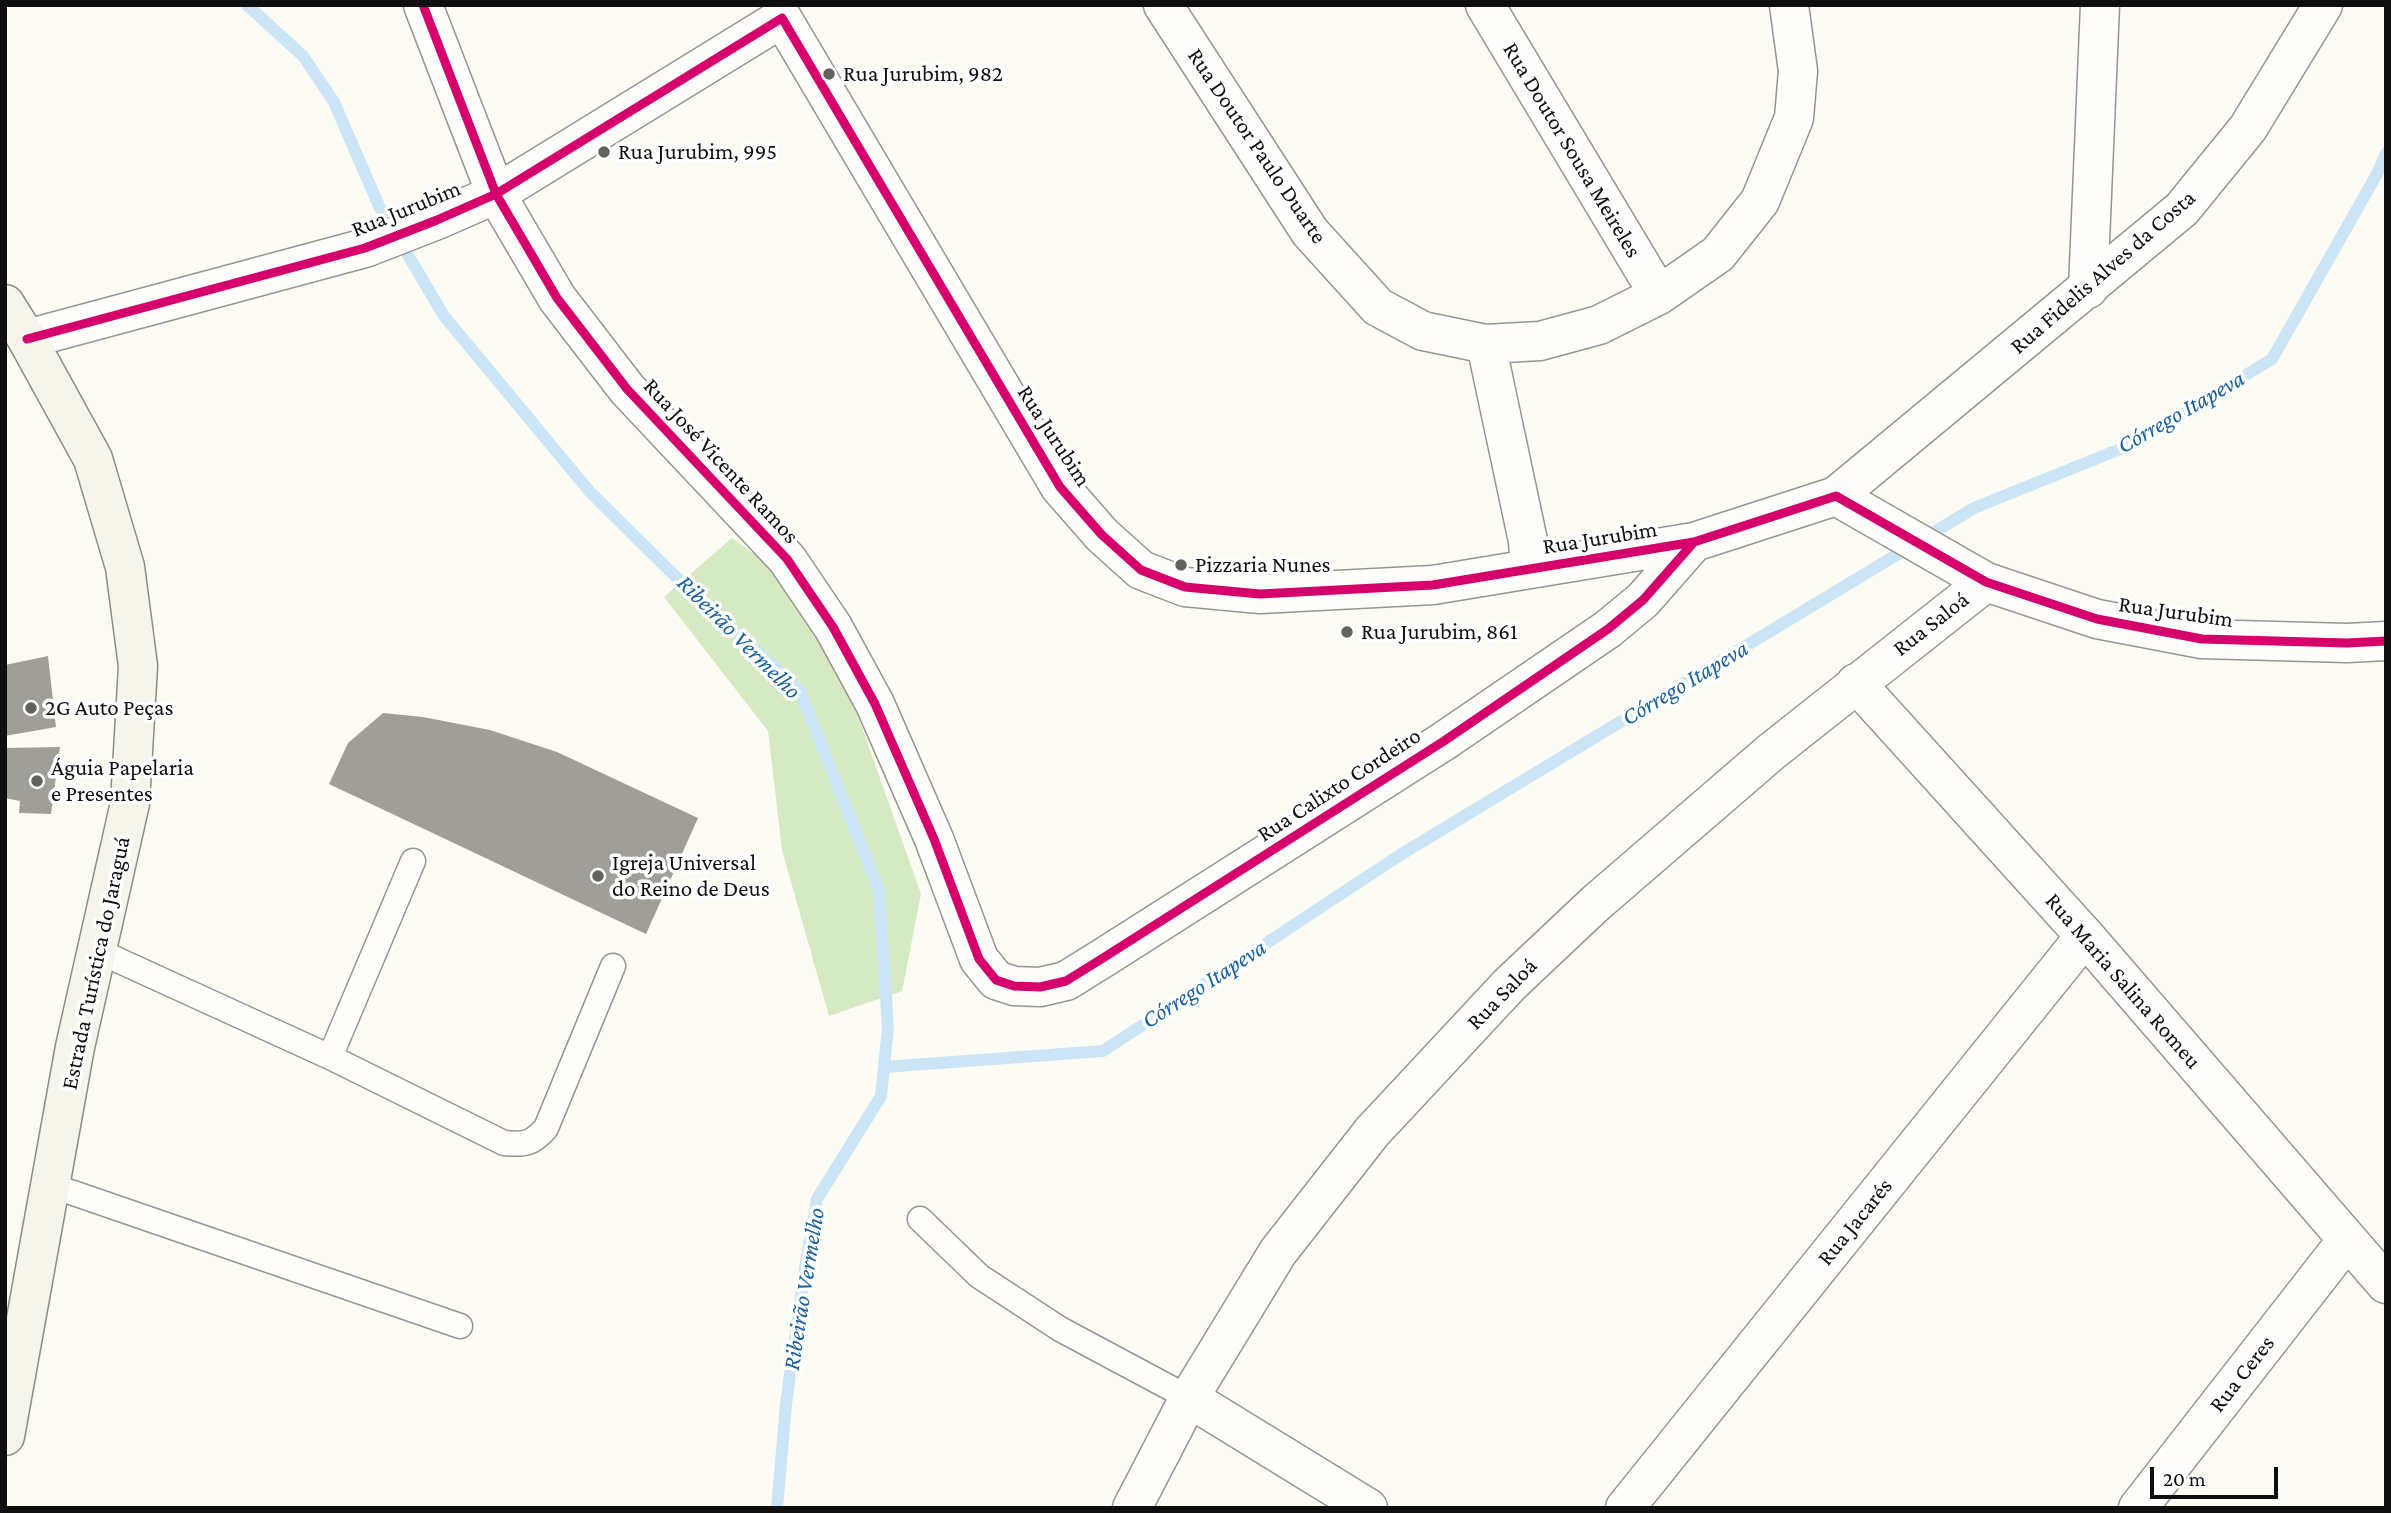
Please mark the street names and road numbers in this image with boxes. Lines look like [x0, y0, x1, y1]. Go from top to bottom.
street label: Rua Doutor Sousa Meireles [1497, 37, 1647, 263]
street label: Rua Doutor Paulo Duarte [1181, 43, 1333, 249]
street label: Rua Jurubim [347, 175, 465, 243]
street label: Rua Fidelis Alves da Costa [2005, 184, 2201, 360]
street label: Rua José Vicente Ramos [637, 373, 805, 549]
street label: Rua Jurubim [1011, 380, 1097, 492]
street label: Rua Jurubim [1541, 515, 1659, 561]
street label: Rua Saloá [1887, 586, 1975, 662]
street label: Rua Jurubim [2117, 590, 2235, 634]
street label: Rua Calixto Cordeiro [1252, 722, 1426, 848]
street label: Estrada Turística do Jaraguá [56, 834, 136, 1092]
street label: Rua Maria Salina Romeu [2039, 887, 2207, 1075]
street label: Rua Saloá [1461, 952, 1543, 1036]
street label: Rua Jacarés [1812, 1173, 1898, 1271]
street label: Rua Ceres [2203, 1330, 2281, 1418]

